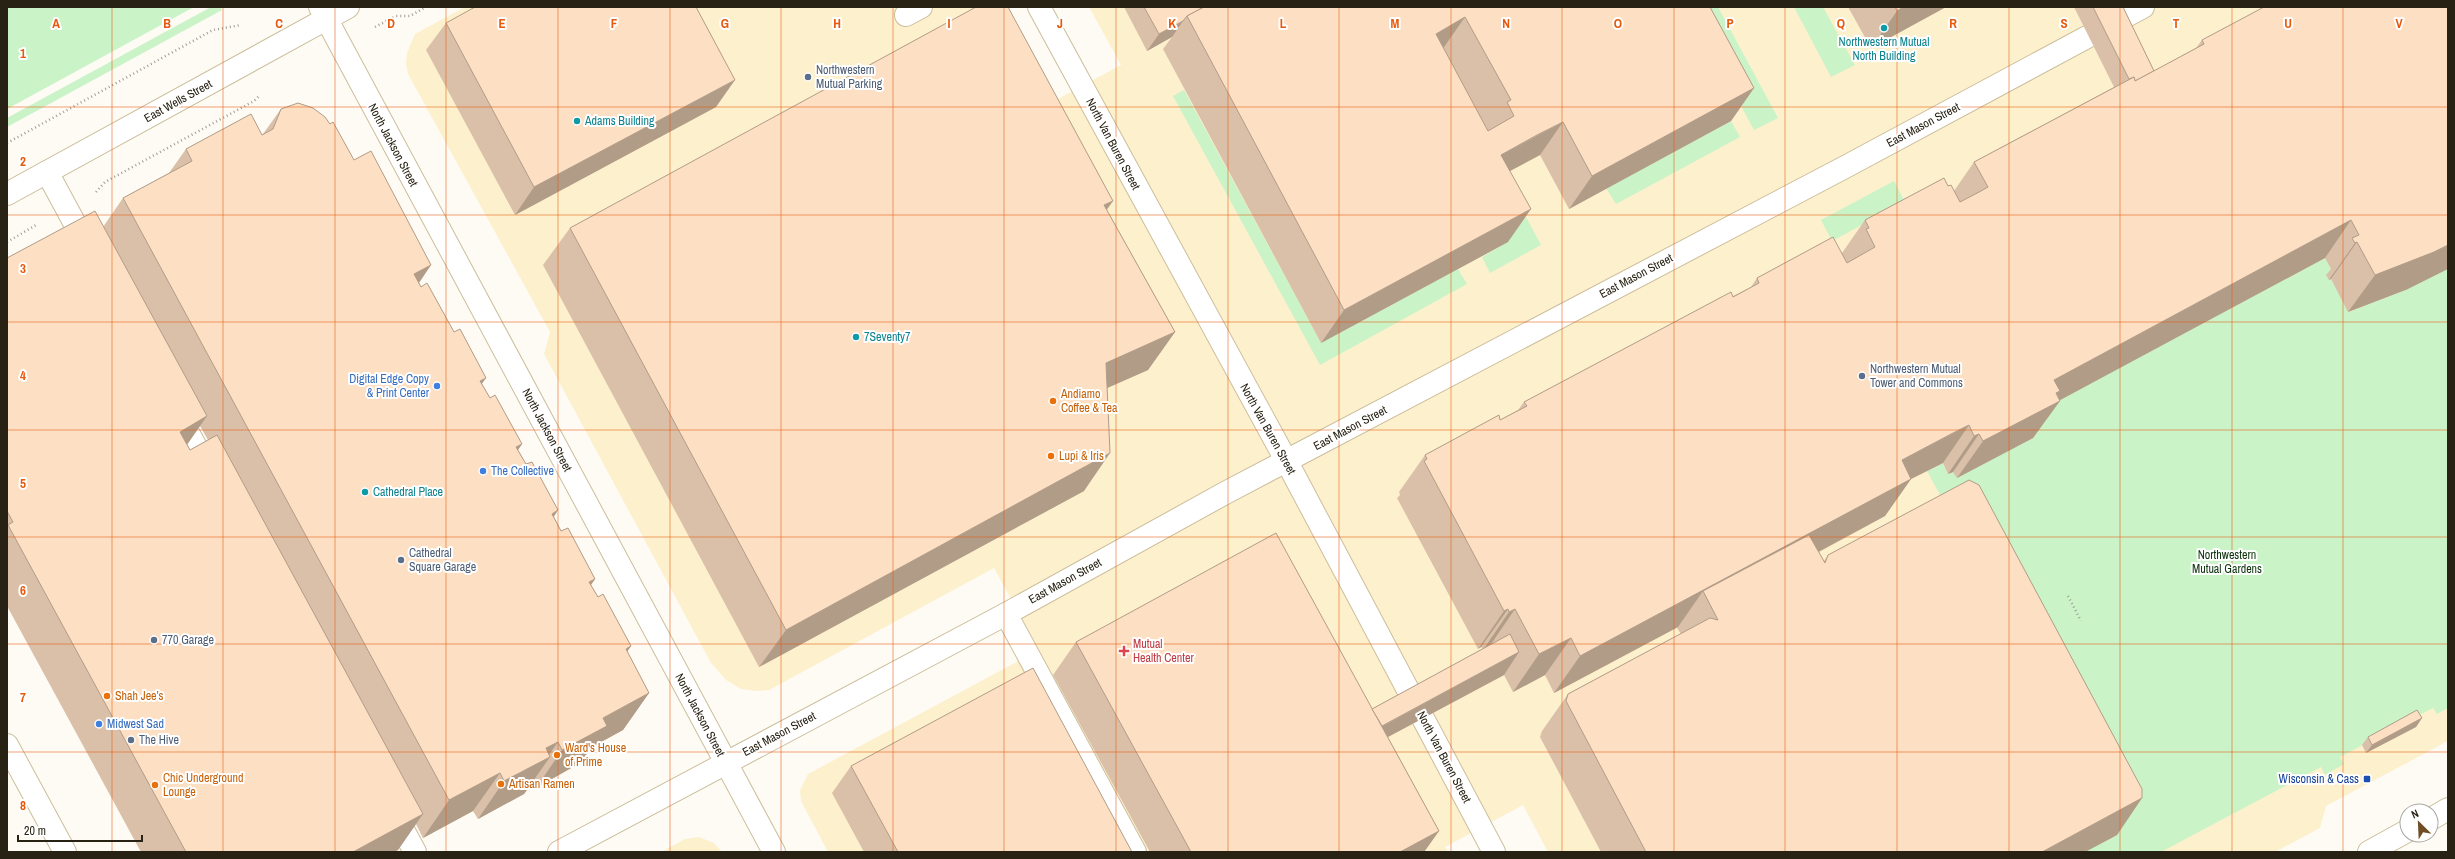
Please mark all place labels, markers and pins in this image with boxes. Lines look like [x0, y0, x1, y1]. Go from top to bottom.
marker: Northwestern Mutual North Building [1879, 23, 1889, 33]
place label: Northwestern Mutual North Building [1839, 34, 1929, 64]
place label: Northwestern Mutual Parking [816, 62, 883, 92]
marker: Northwestern Mutual Parking [803, 72, 813, 82]
place label: Adams Building [584, 113, 655, 129]
marker: Adams Building [572, 116, 582, 126]
place label: 7Seventy7 [864, 329, 911, 345]
marker: 7Seventy7 [851, 332, 861, 342]
place label: Northwestern Mutual Tower and Commons [1870, 361, 1963, 391]
place label: Digital Edge Copy & Print Center [349, 371, 430, 401]
marker: Northwestern Mutual Tower and Commons [1857, 371, 1867, 381]
marker: Digital Edge Copy & Print Center [432, 381, 442, 391]
place label: Andiamo Coffee & Tea [1060, 386, 1118, 416]
marker: Andiamo Coffee & Tea [1048, 396, 1058, 406]
place label: Lupi & Iris [1059, 448, 1104, 464]
marker: Lupi & Iris [1046, 451, 1056, 461]
place label: The Collective [491, 463, 554, 479]
marker: The Collective [478, 466, 488, 476]
place label: Cathedral Place [373, 484, 443, 500]
marker: Cathedral Place [360, 487, 370, 497]
place label: Cathedral Square Garage [409, 545, 476, 575]
marker: Cathedral Square Garage [396, 555, 406, 565]
place label: 770 Garage [162, 632, 214, 648]
marker: 770 Garage [149, 635, 159, 645]
place label: Mutual Health Center [1133, 636, 1194, 666]
marker: Mutual Health Center [1118, 645, 1130, 657]
place label: Shah Jee’s [115, 688, 164, 704]
marker: Shah Jee’s [102, 691, 112, 701]
place label: Midwest Sad [107, 716, 164, 732]
marker: Midwest Sad [94, 719, 104, 729]
place label: The Hive [139, 732, 179, 748]
marker: The Hive [126, 735, 136, 745]
place label: Ward's House of Prime [565, 740, 626, 770]
marker: Ward's House of Prime [552, 750, 562, 760]
place label: Chic Underground Lounge [163, 770, 243, 800]
place label: Wisconsin & Cass [2279, 771, 2359, 787]
marker: Wisconsin & Cass [2362, 774, 2372, 784]
place label: Artisan Ramen [508, 776, 575, 792]
marker: Artisan Ramen [496, 779, 506, 789]
marker: Chic Underground Lounge [150, 780, 160, 790]

